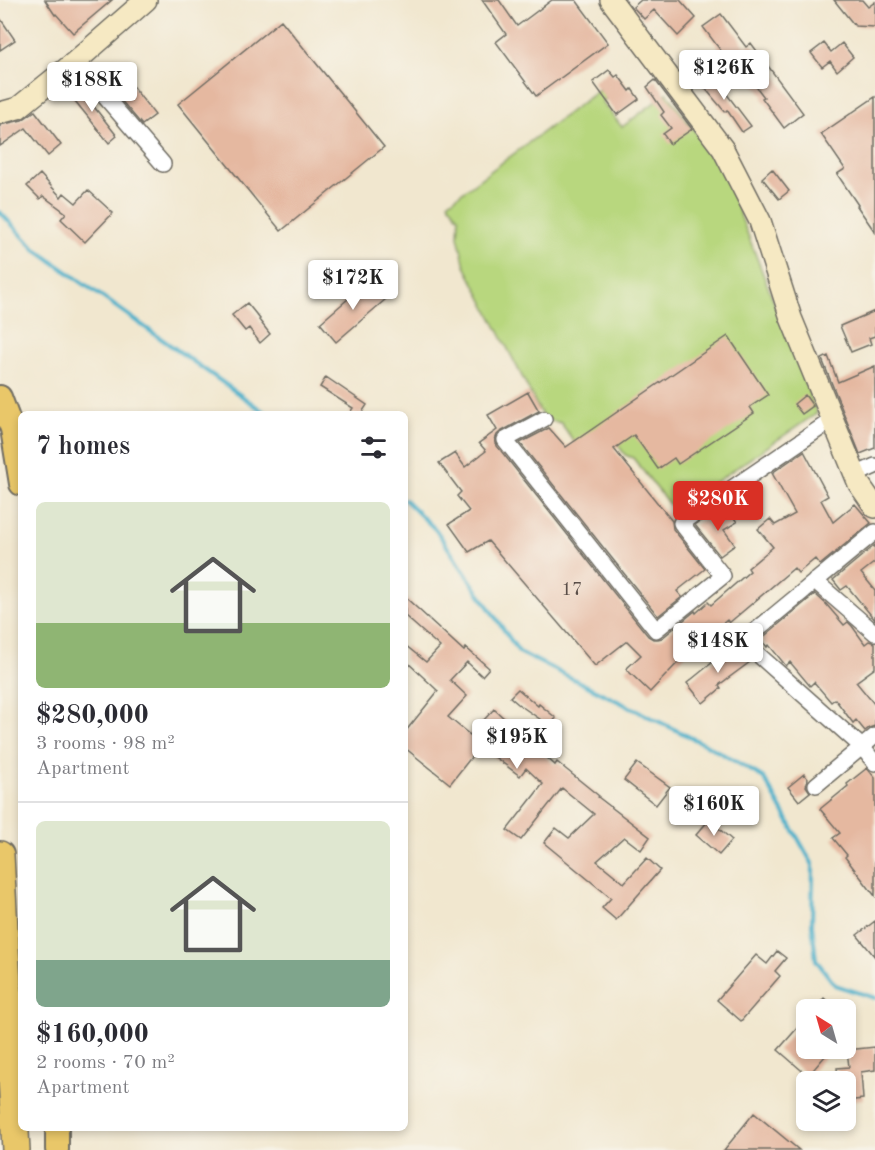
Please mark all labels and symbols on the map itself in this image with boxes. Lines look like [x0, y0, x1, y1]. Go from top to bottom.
pin: $126K [682, 50, 766, 101]
pin: $188K [50, 62, 134, 113]
pin: $172K [311, 260, 395, 311]
pin: $280K [676, 481, 760, 532]
house number: 17 [562, 581, 582, 599]
pin: $148K [676, 623, 760, 674]
pin: $195K [475, 719, 559, 770]
pin: $160K [672, 786, 756, 837]
north arrow [796, 999, 856, 1059]

